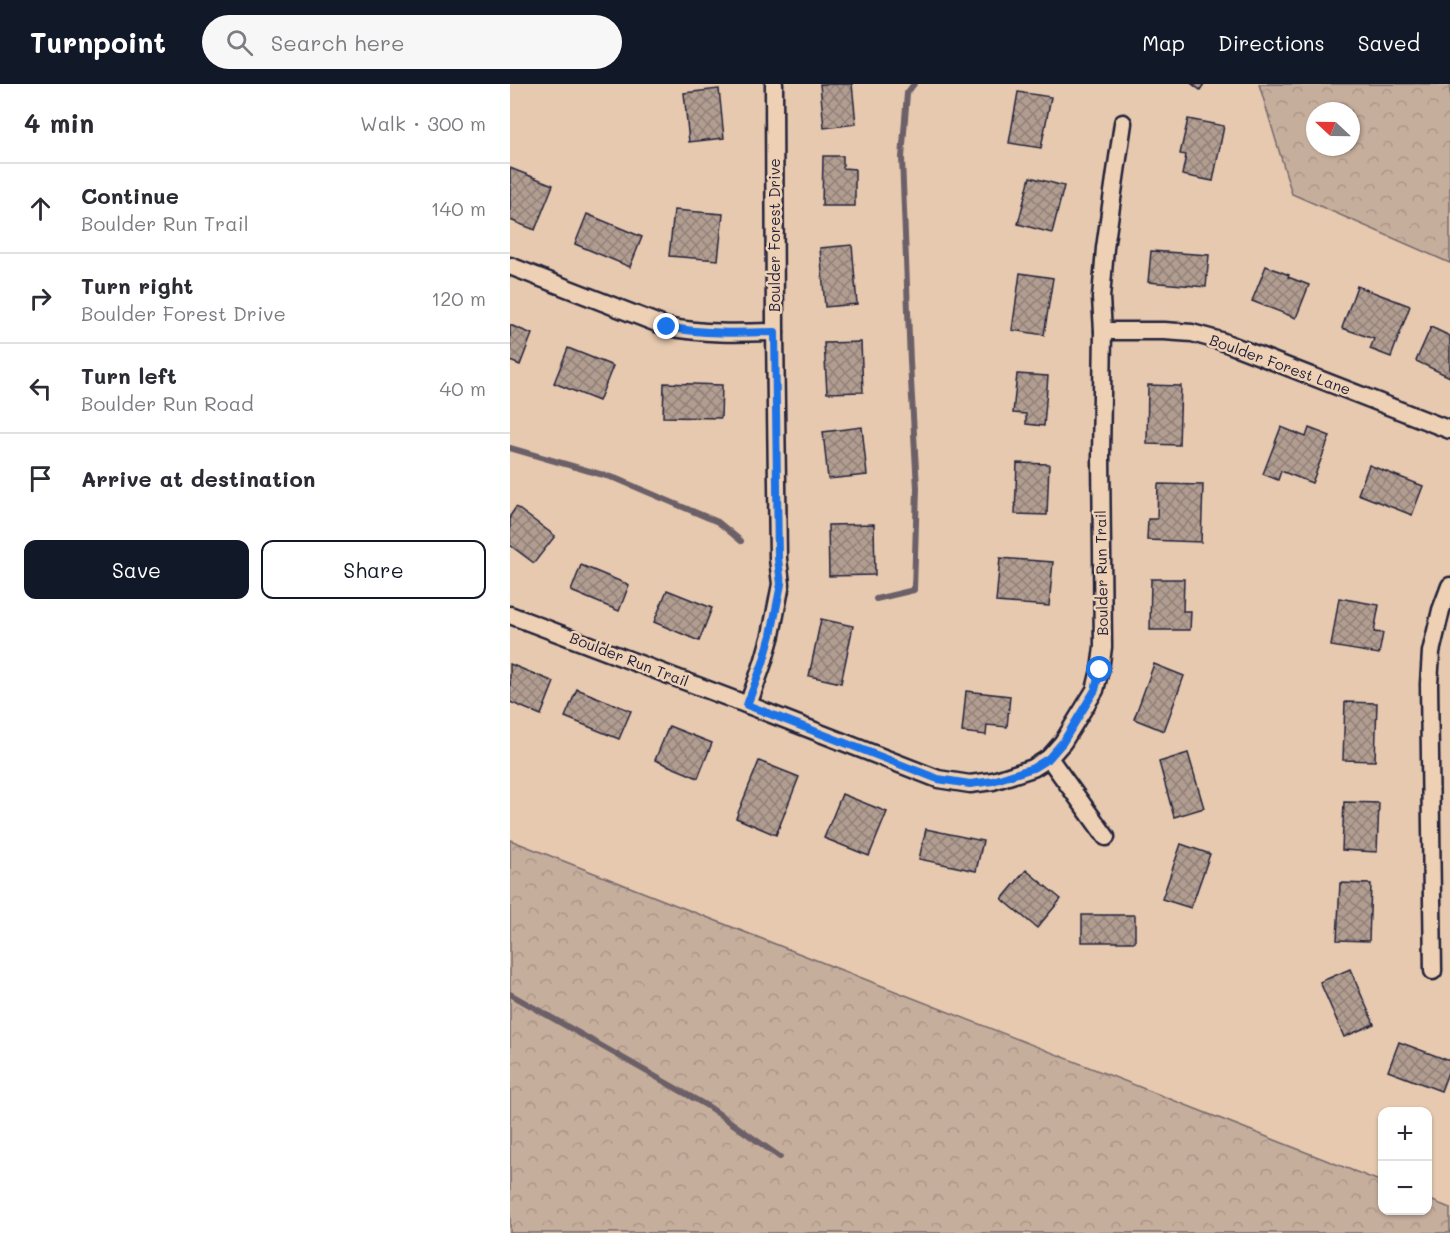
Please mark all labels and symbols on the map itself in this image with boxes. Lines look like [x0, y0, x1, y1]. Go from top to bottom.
north arrow [1306, 102, 1360, 156]
street label: Boulder Forest Drive [764, 158, 784, 312]
route end [653, 313, 679, 339]
street label: Boulder Forest Lane [1207, 329, 1354, 399]
street label: Boulder Run Trail [1090, 510, 1112, 636]
street label: Boulder Run Trail [567, 627, 692, 691]
route start [1086, 656, 1112, 682]

